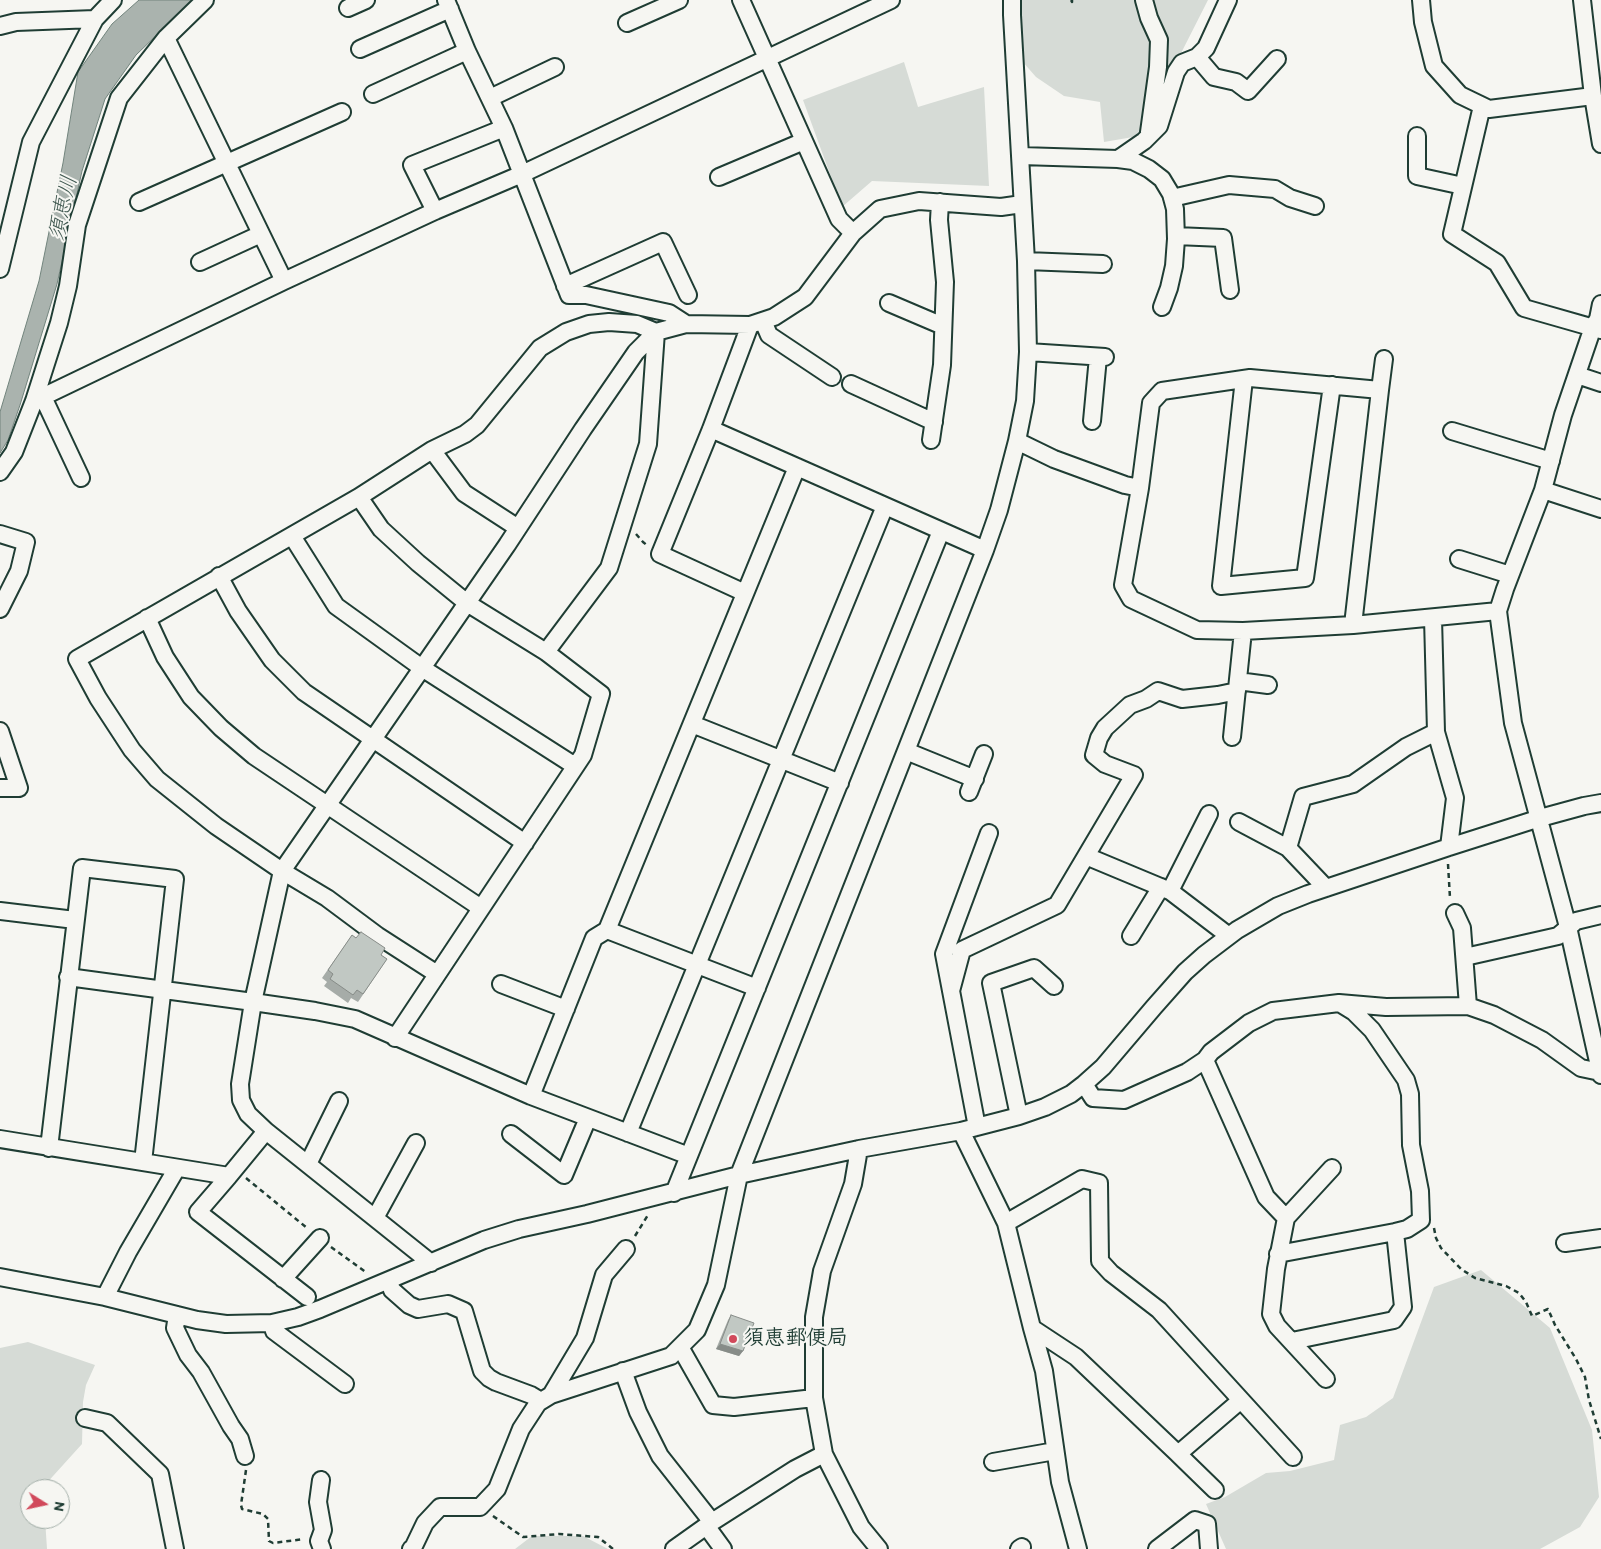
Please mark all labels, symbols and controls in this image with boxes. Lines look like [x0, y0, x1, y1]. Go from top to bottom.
water label: 須恵川 [44, 173, 84, 243]
place label: 須恵郵便局 [743, 1326, 848, 1352]
marker: 須恵郵便局 [727, 1333, 739, 1345]
north arrow [20, 1479, 70, 1529]
text: N [50, 1500, 68, 1513]

